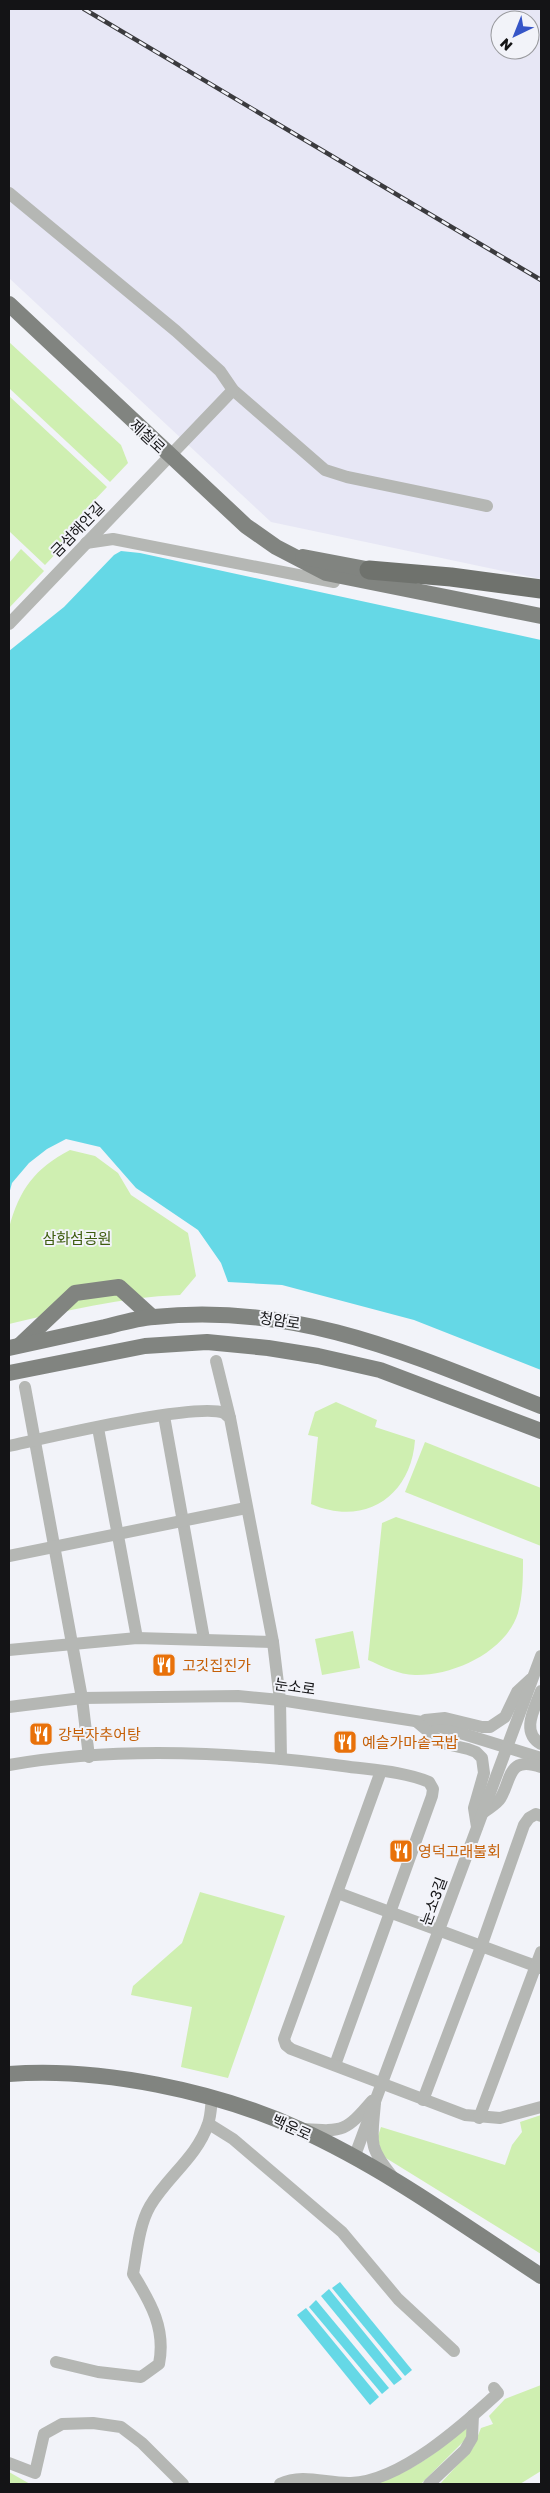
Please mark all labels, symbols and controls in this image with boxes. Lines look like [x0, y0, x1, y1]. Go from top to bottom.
north arrow [490, 10, 540, 60]
text: N [496, 35, 515, 55]
street label: 제철로 [127, 415, 169, 457]
street label: 금섬해안길 [47, 498, 107, 560]
park label: 삼화섬공원 [42, 1229, 112, 1247]
street label: 청암로 [258, 1308, 302, 1332]
restaurant icon: 고깃집진가 [151, 1652, 177, 1678]
place label: 고깃집진가 [182, 1656, 251, 1674]
street label: 눈소로 [273, 1674, 317, 1698]
restaurant icon: 강부자추어탕 [28, 1721, 54, 1747]
place label: 강부자추어탕 [58, 1725, 141, 1743]
restaurant icon: 예슬가마솥국밥 [332, 1729, 358, 1755]
place label: 예슬가마솥국밥 [362, 1733, 459, 1751]
restaurant icon: 영덕고래불회 [388, 1838, 414, 1864]
place label: 영덕고래불회 [418, 1842, 501, 1860]
street label: 눈소3길 [416, 1874, 450, 1928]
street label: 백운로 [269, 2110, 315, 2144]

